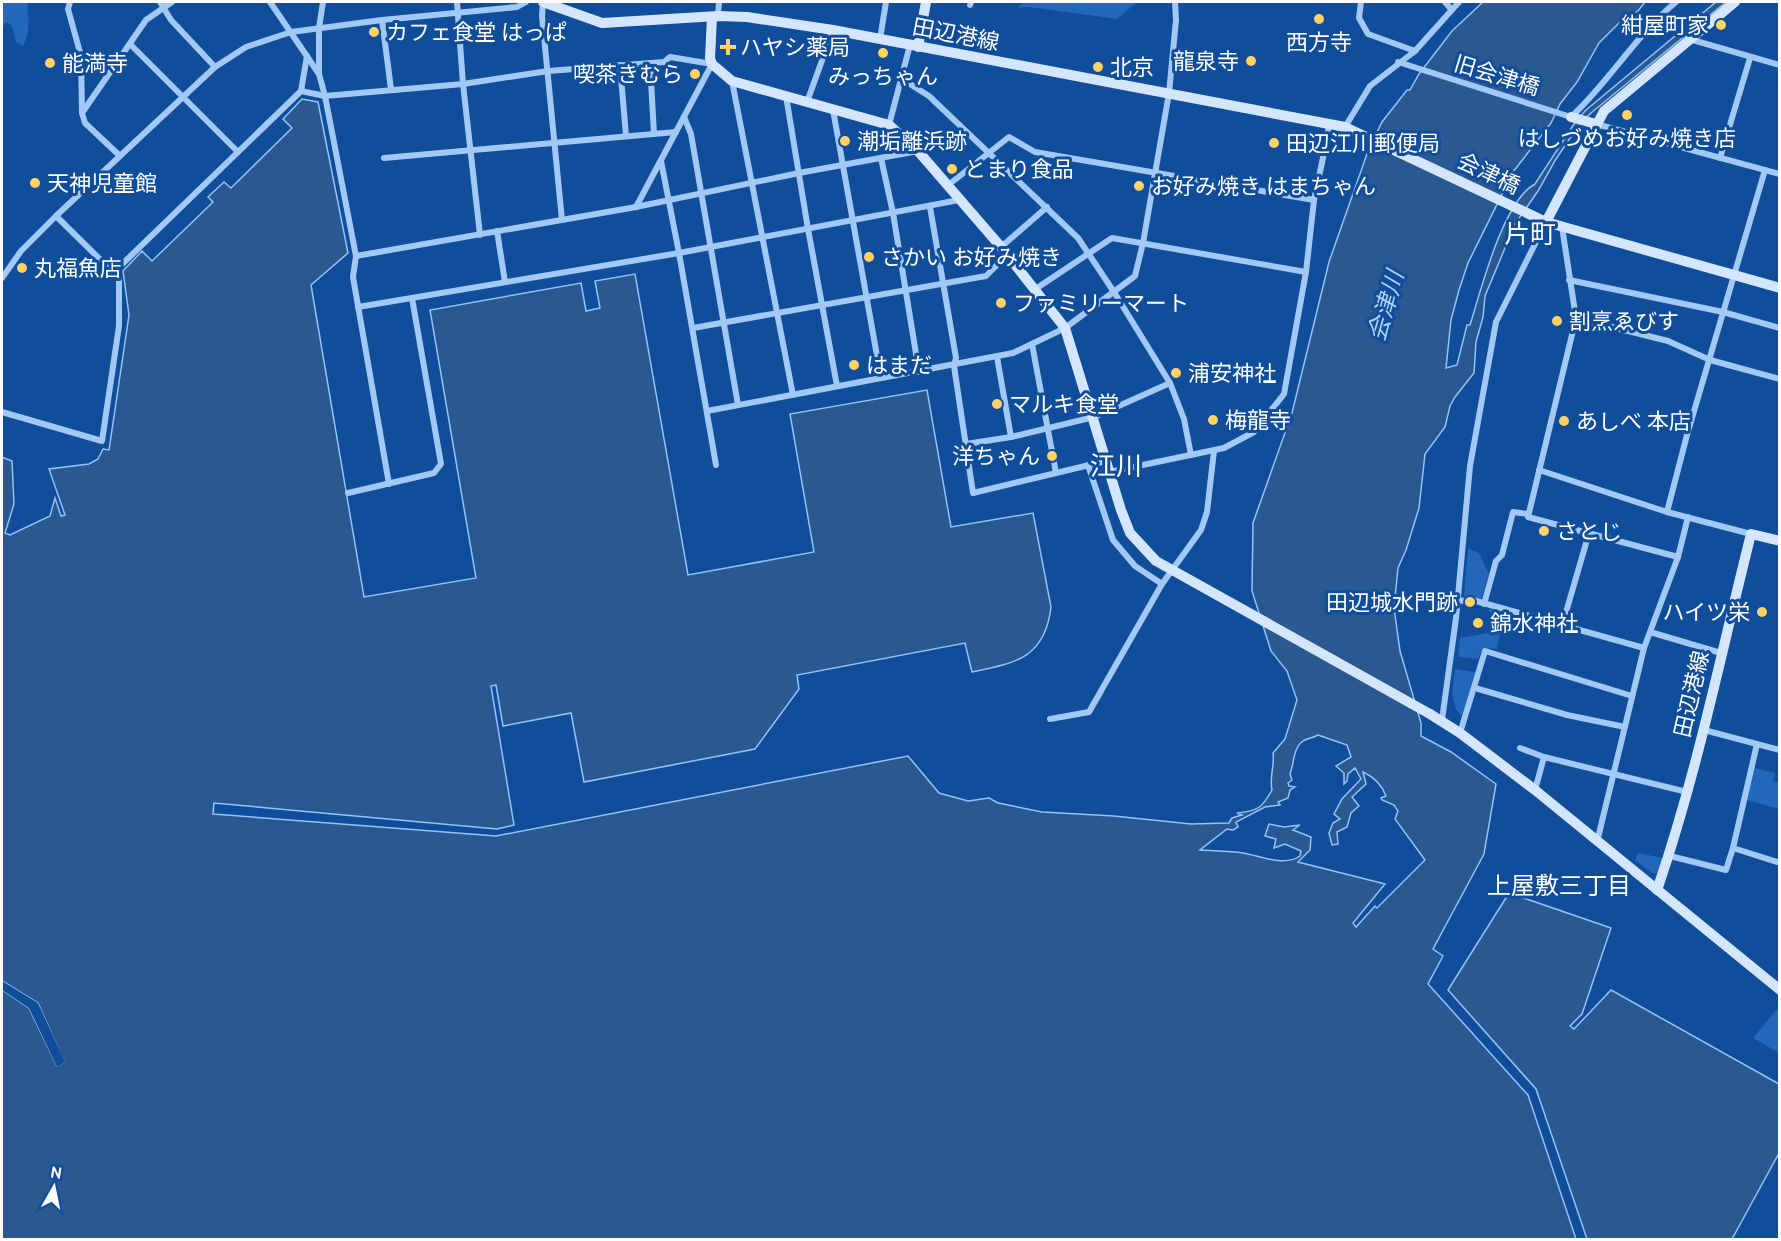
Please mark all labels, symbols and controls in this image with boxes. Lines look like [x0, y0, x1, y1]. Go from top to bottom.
marker: 西方寺 [1312, 12, 1326, 26]
place label: 紺屋町家 [1621, 12, 1709, 39]
street label: 田辺港線 [910, 13, 1002, 56]
marker: 紺屋町家 [1714, 18, 1728, 32]
place label: カフェ食堂 はっぱ [386, 19, 567, 46]
marker: カフェ食堂 はっぱ [367, 25, 381, 39]
place label: 西方寺 [1286, 29, 1352, 56]
place label: ハヤシ薬局 [740, 34, 850, 61]
marker: ハヤシ薬局 [721, 40, 735, 54]
marker: みっちゃん [876, 46, 890, 60]
place label: 龍泉寺 [1173, 48, 1239, 75]
place label: 能満寺 [62, 50, 128, 77]
street label: 旧会津橋 [1451, 50, 1543, 101]
place label: 北京 [1110, 54, 1154, 81]
marker: 龍泉寺 [1244, 54, 1258, 68]
marker: 能満寺 [43, 56, 57, 70]
marker: 北京 [1091, 60, 1105, 74]
place label: 喫茶きむら [573, 61, 683, 88]
place label: みっちゃん [828, 63, 938, 90]
marker: 喫茶きむら [688, 67, 702, 81]
marker: はしづめお好み焼き店 [1620, 108, 1634, 122]
place label: はしづめお好み焼き店 [1518, 125, 1736, 152]
place label: 潮垢離浜跡 [857, 128, 967, 155]
place label: 田辺江川郵便局 [1286, 130, 1440, 157]
marker: 潮垢離浜跡 [838, 134, 852, 148]
marker: 田辺江川郵便局 [1267, 136, 1281, 150]
street label: 会津橋 [1453, 147, 1524, 200]
place label: とまり食品 [964, 156, 1074, 183]
marker: とまり食品 [945, 162, 959, 176]
place label: 天神児童館 [47, 170, 157, 197]
place label: お好み焼き はまちゃん [1151, 173, 1376, 200]
marker: 天神児童館 [28, 176, 42, 190]
marker: お好み焼き はまちゃん [1132, 179, 1146, 193]
district label: 片町 [1504, 218, 1556, 250]
place label: さかい お好み焼き [881, 244, 1062, 271]
marker: さかい お好み焼き [862, 250, 876, 264]
place label: 丸福魚店 [34, 255, 122, 282]
marker: 丸福魚店 [15, 261, 29, 275]
water label: 会津川 [1362, 264, 1410, 344]
place label: ファミリーマート [1013, 290, 1189, 317]
marker: ファミリーマート [994, 296, 1008, 310]
place label: 割烹ゑびす [1569, 308, 1679, 335]
marker: 割烹ゑびす [1550, 314, 1564, 328]
place label: はまだ [866, 352, 932, 379]
marker: はまだ [847, 358, 861, 372]
place label: 浦安神社 [1188, 360, 1276, 387]
marker: 浦安神社 [1169, 366, 1183, 380]
place label: マルキ食堂 [1009, 391, 1119, 418]
marker: マルキ食堂 [990, 397, 1004, 411]
place label: 梅龍寺 [1225, 407, 1291, 434]
place label: あしべ 本店 [1576, 408, 1691, 435]
marker: 梅龍寺 [1206, 413, 1220, 427]
marker: あしべ 本店 [1557, 414, 1571, 428]
place label: 洋ちゃん [952, 443, 1040, 470]
marker: 洋ちゃん [1045, 449, 1059, 463]
district label: 江川 [1090, 450, 1142, 482]
place label: さとじ [1556, 518, 1622, 545]
marker: さとじ [1537, 524, 1551, 538]
place label: 田辺城水門跡 [1326, 589, 1458, 616]
marker: 田辺城水門跡 [1463, 595, 1477, 609]
place label: ハイツ栄 [1662, 599, 1750, 626]
marker: ハイツ栄 [1755, 605, 1769, 619]
place label: 錦水神社 [1490, 610, 1578, 637]
marker: 錦水神社 [1471, 616, 1485, 630]
street label: 田辺港線 [1668, 648, 1715, 740]
district label: 上屋敷三丁目 [1487, 871, 1631, 900]
north arrow [24, 1157, 84, 1217]
text: N [49, 1162, 63, 1183]

